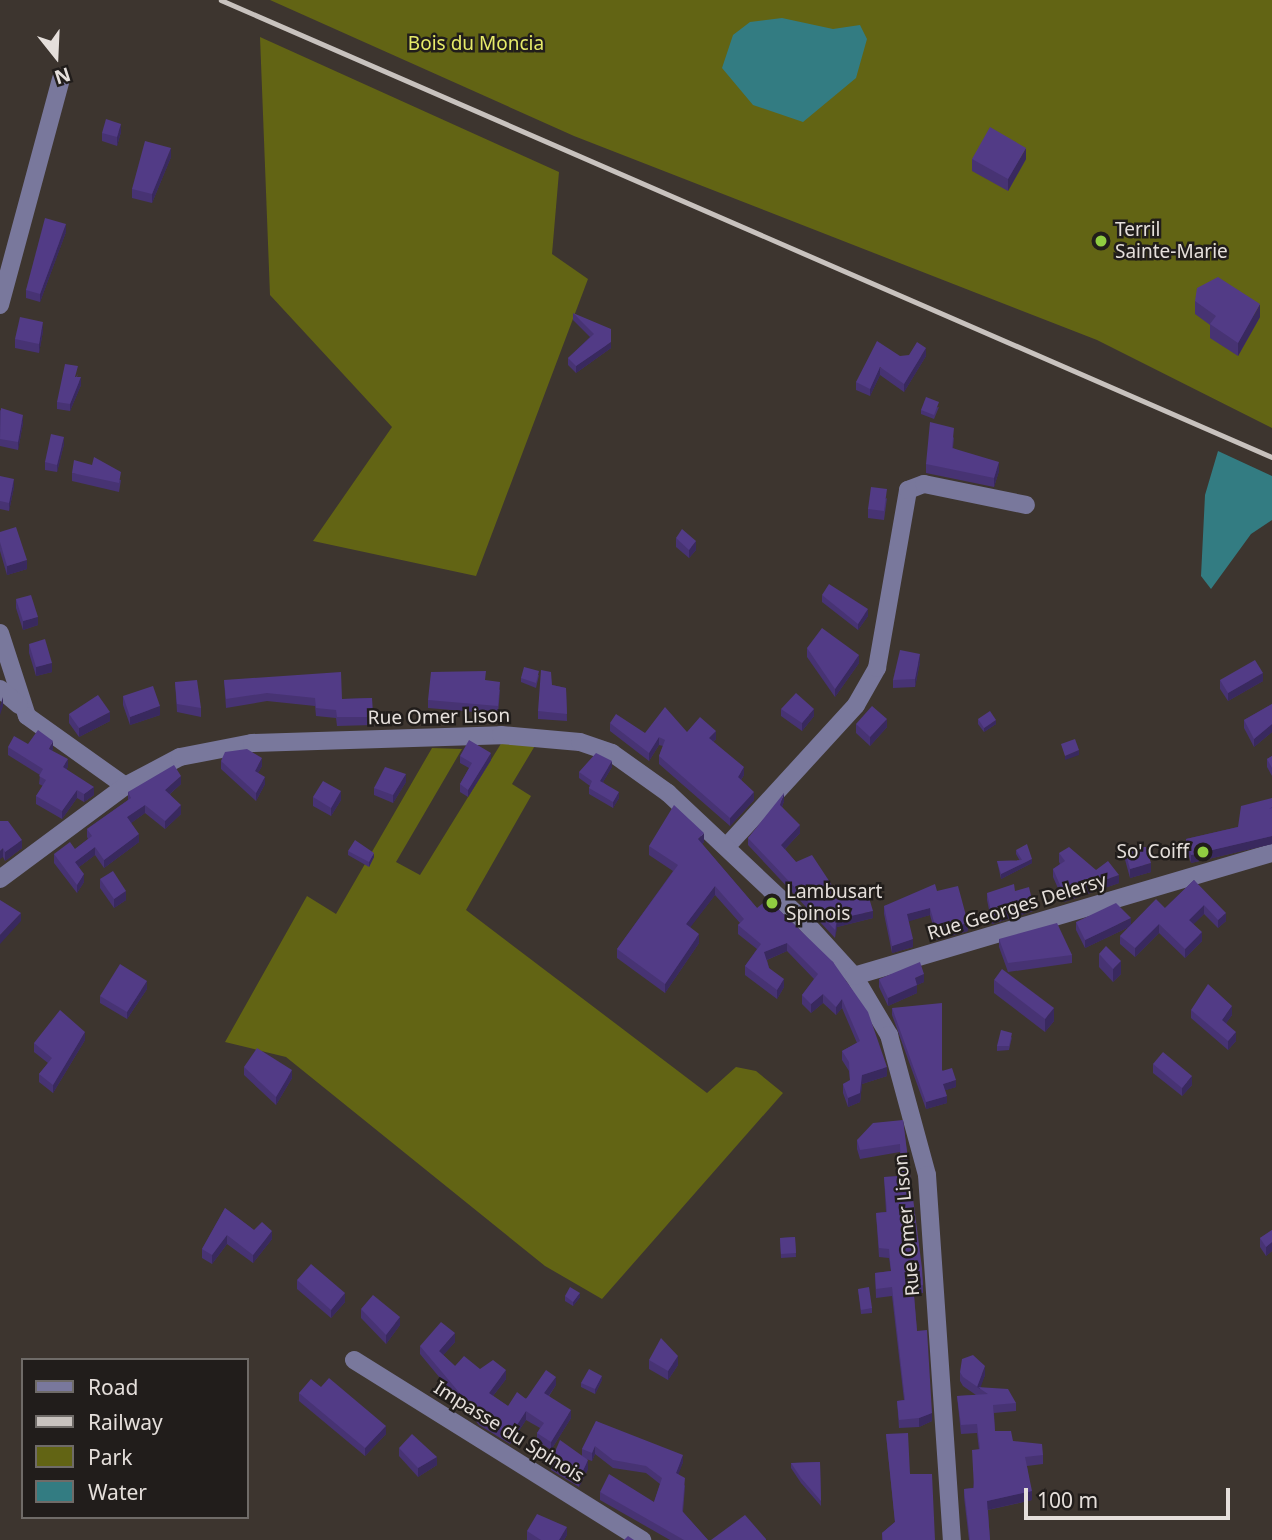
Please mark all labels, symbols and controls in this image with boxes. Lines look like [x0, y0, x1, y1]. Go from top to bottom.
north arrow [21, 21, 91, 91]
park label: Bois du Moncia [408, 33, 544, 55]
text: N [51, 61, 74, 91]
place label: Terril Sainte-Marie [1115, 219, 1228, 263]
marker: Terril Sainte-Marie [1093, 233, 1109, 249]
street label: Rue Omer Lison [368, 704, 510, 730]
place label: So' Coiff [1117, 841, 1189, 863]
marker: So' Coiff [1195, 844, 1211, 860]
street label: Rue Georges Delersy [925, 869, 1109, 945]
place label: Lambusart Spinois [786, 881, 882, 925]
marker: Lambusart Spinois [764, 895, 780, 911]
street label: Rue Omer Lison [889, 1153, 925, 1297]
legend [21, 1358, 248, 1519]
text: Road [88, 1373, 138, 1401]
street label: Impasse du Spinois [430, 1376, 588, 1488]
text: Railway [88, 1408, 163, 1436]
text: Park [88, 1443, 132, 1471]
scale bar [1027, 1474, 1234, 1518]
text: Water [88, 1478, 147, 1506]
text: 100 m [1037, 1486, 1098, 1514]

